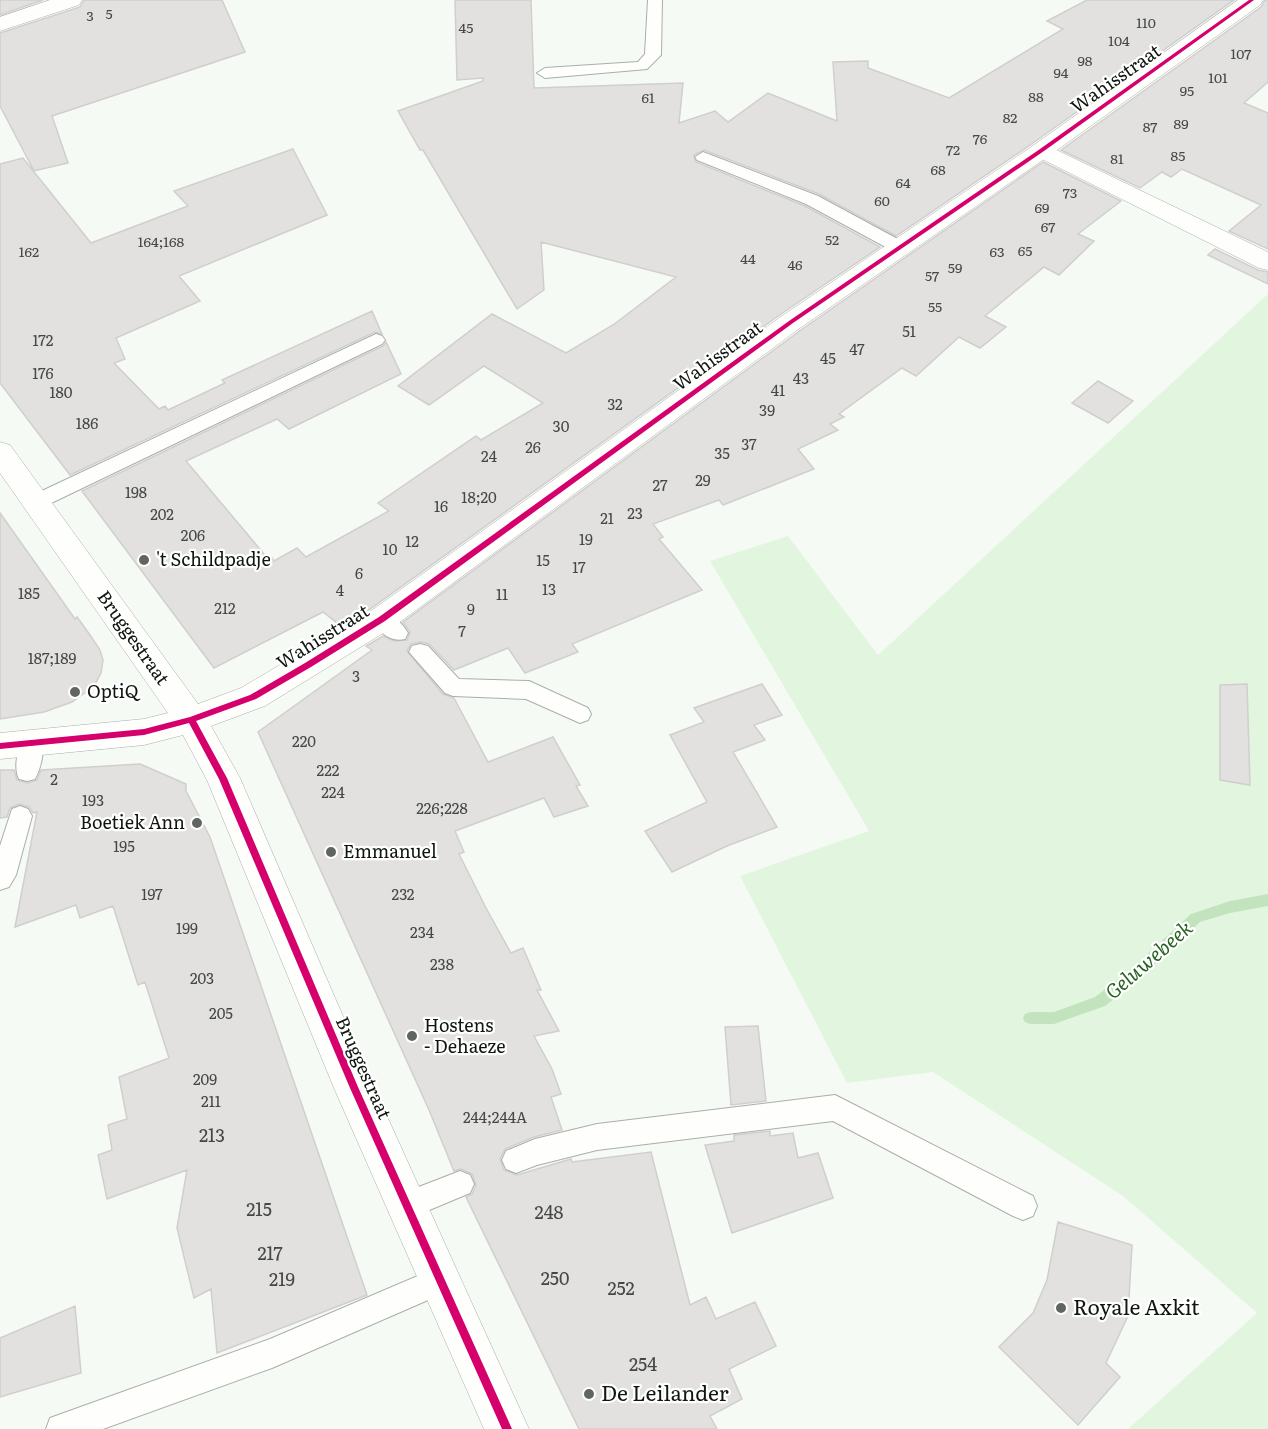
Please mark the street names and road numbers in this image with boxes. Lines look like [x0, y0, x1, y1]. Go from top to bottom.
street label: Wahisstraat [1065, 36, 1166, 119]
street label: Wahisstraat [667, 313, 768, 396]
street label: Bruggestraat [92, 584, 177, 691]
street label: Wahisstraat [271, 596, 374, 675]
street label: Bruggestraat [330, 1012, 399, 1124]

